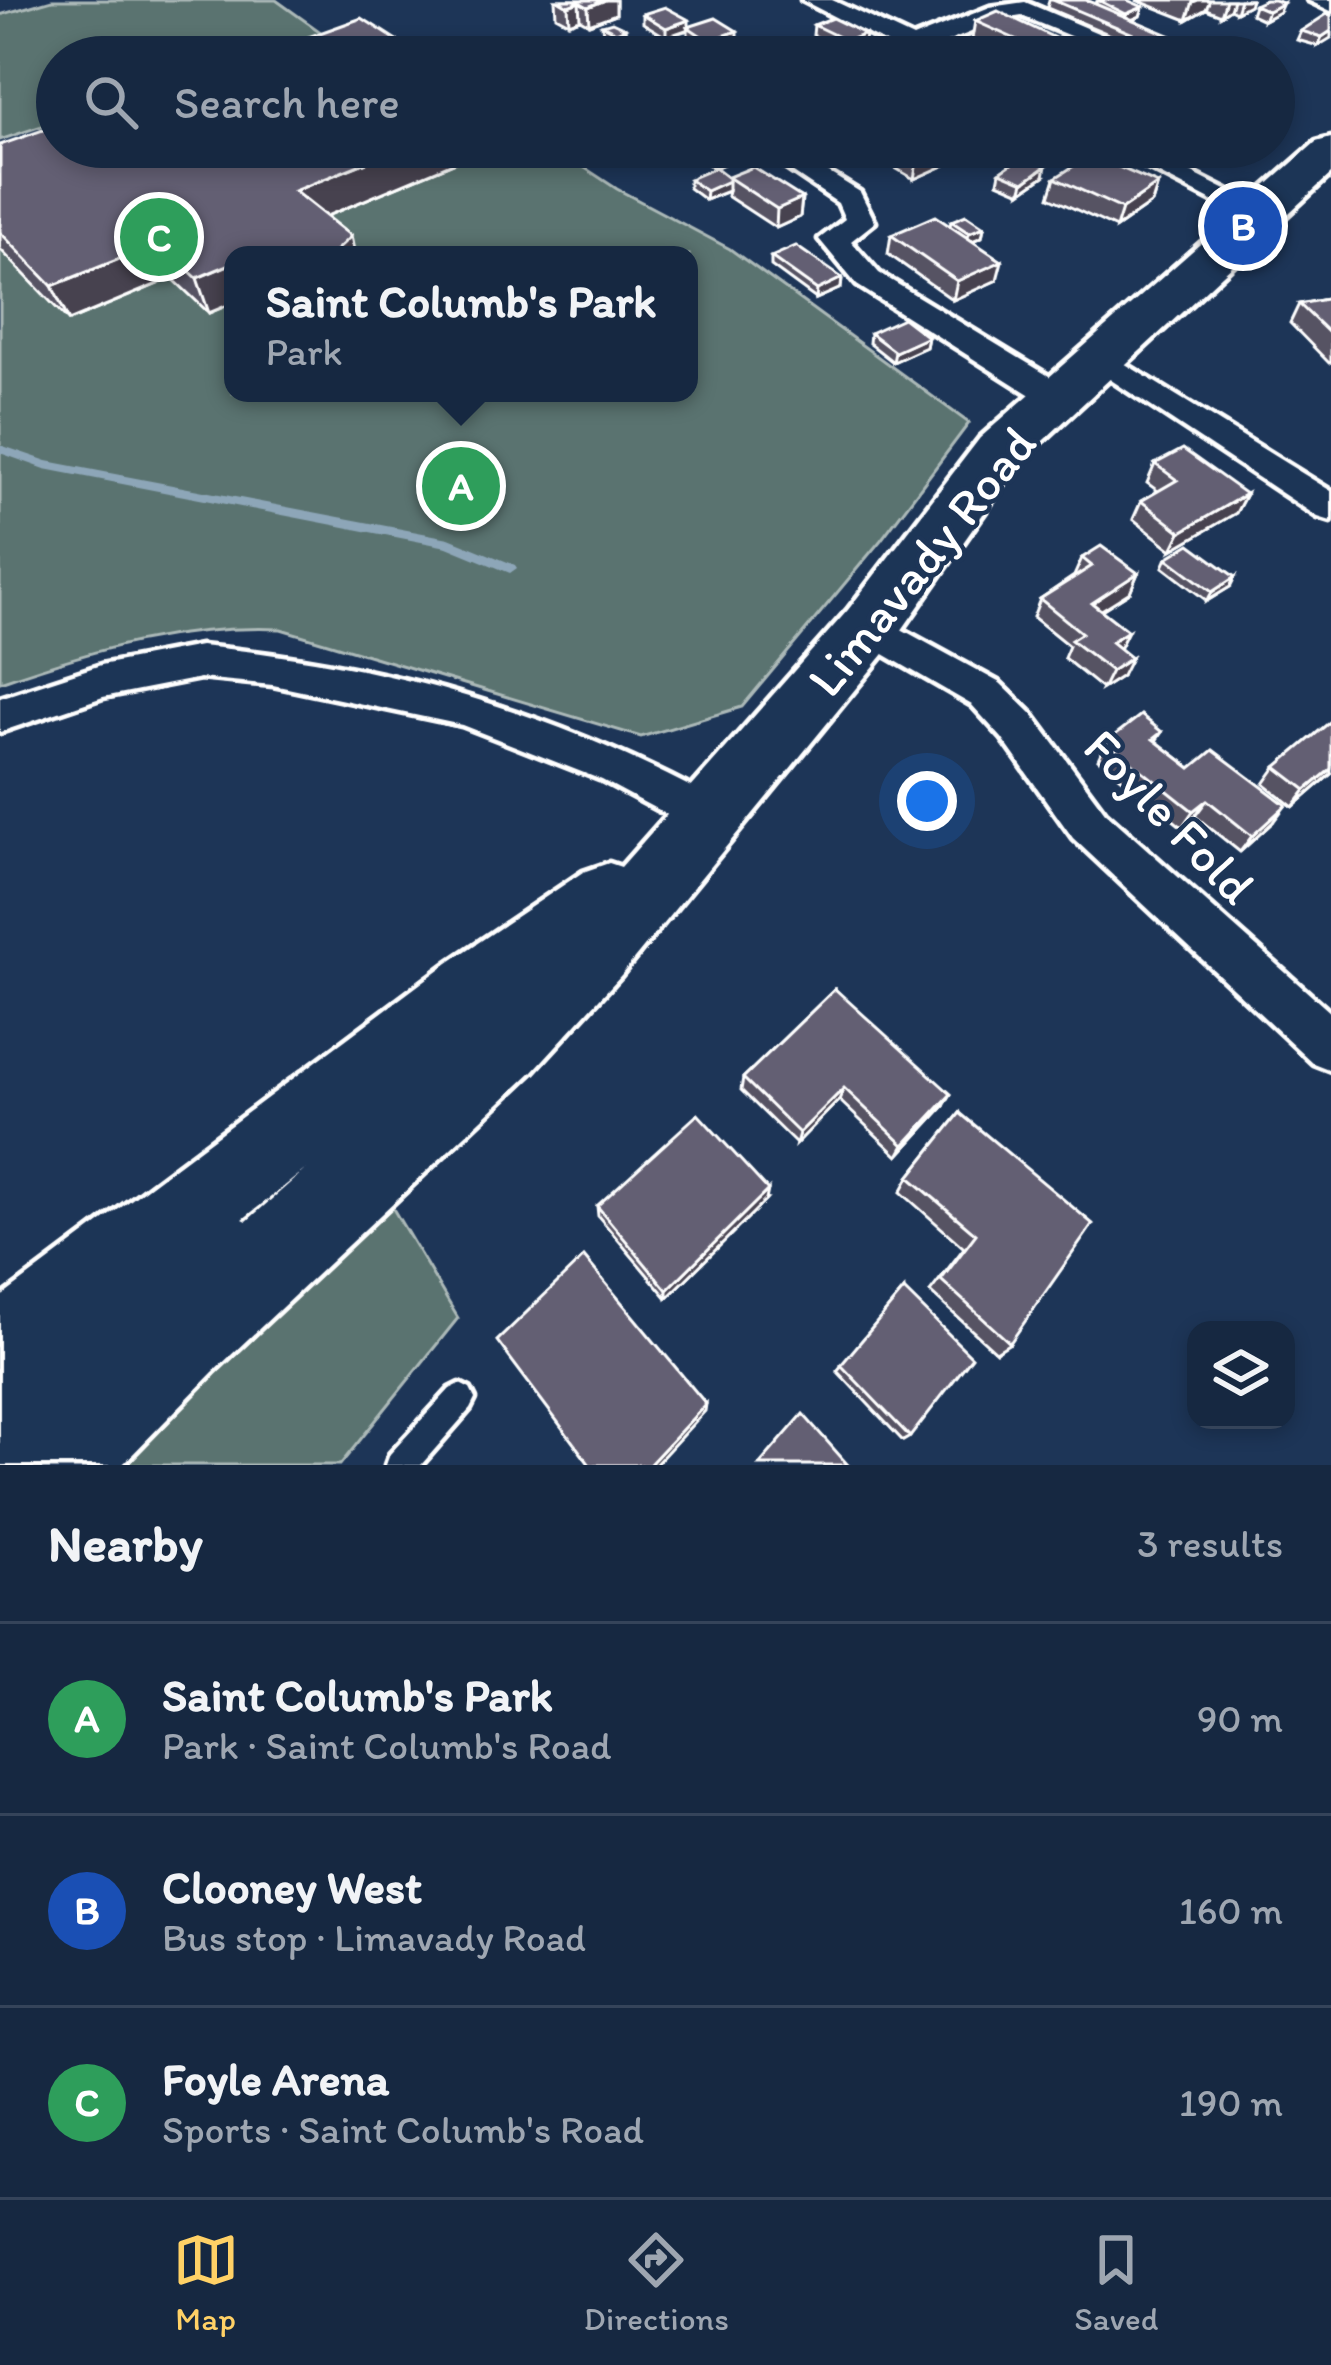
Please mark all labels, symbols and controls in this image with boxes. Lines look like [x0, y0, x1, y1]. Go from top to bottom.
search box [36, 36, 1295, 168]
icon: search [78, 69, 144, 135]
text: Search here [174, 75, 400, 129]
pin: B [1204, 181, 1282, 271]
pin: C [120, 192, 198, 282]
popup [224, 246, 698, 402]
text: Saint Columb's Park [266, 274, 656, 328]
text: Park [266, 328, 342, 375]
street label: Limavady Road [794, 414, 1049, 708]
pin: A [422, 441, 500, 531]
street label: Foyle Fold [1071, 716, 1268, 917]
your location [897, 771, 957, 831]
map controls [1187, 1321, 1295, 1429]
button: layers [1187, 1321, 1295, 1429]
text: Nearby [48, 1513, 203, 1574]
text: 3 results [1137, 1520, 1283, 1567]
text: Saint Columb's Park [162, 1668, 553, 1722]
text: A [75, 1695, 99, 1742]
text: 90 m [1197, 1695, 1283, 1742]
text: Park · Saint Columb's Road [162, 1722, 611, 1769]
text: Clooney West [162, 1860, 422, 1914]
text: B [74, 1887, 100, 1934]
text: 160 m [1179, 1887, 1283, 1934]
text: Bus stop · Limavady Road [162, 1914, 586, 1961]
text: Foyle Arena [162, 2052, 389, 2106]
text: C [74, 2079, 100, 2126]
text: 190 m [1179, 2079, 1283, 2126]
text: Sports · Saint Columb's Road [162, 2106, 644, 2153]
tab: Map [173, 2227, 239, 2338]
tab: Directions [584, 2227, 729, 2338]
tab: Saved [1074, 2227, 1158, 2338]

